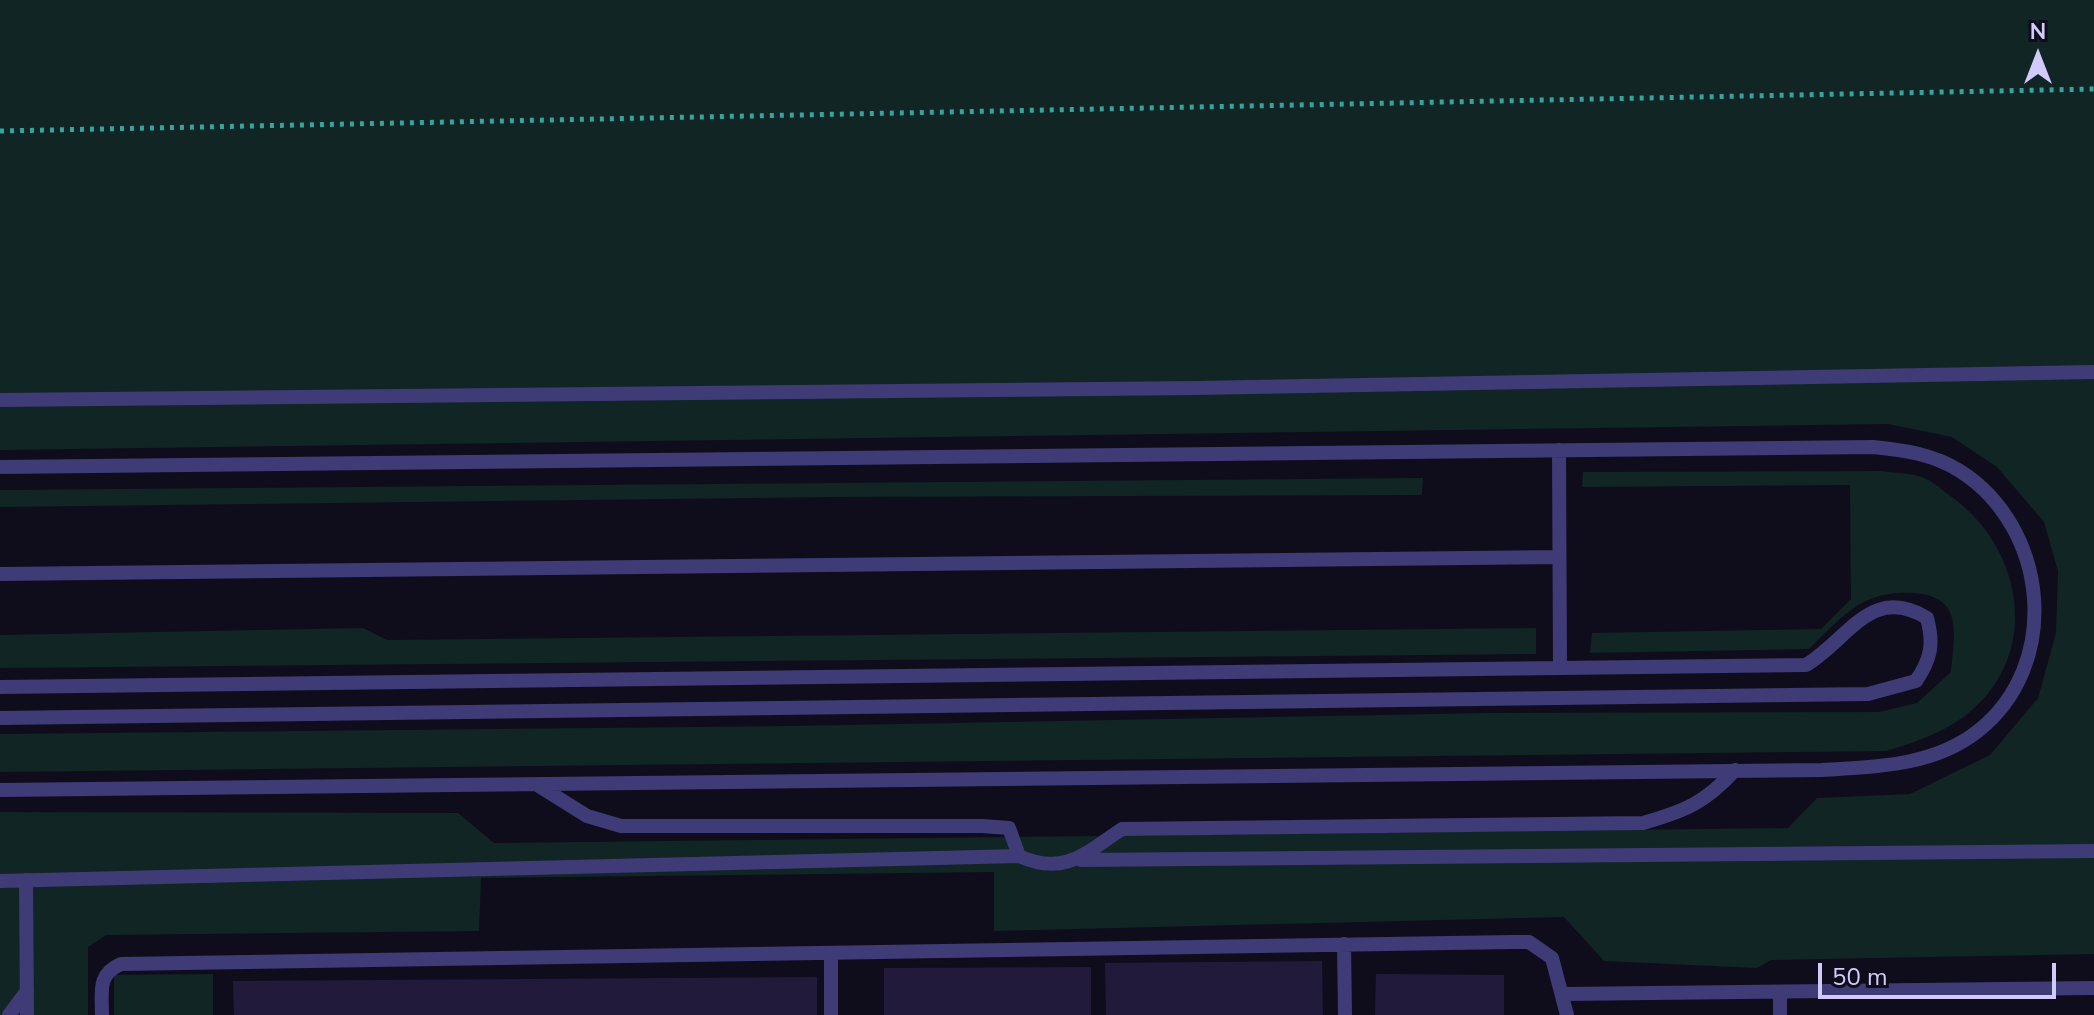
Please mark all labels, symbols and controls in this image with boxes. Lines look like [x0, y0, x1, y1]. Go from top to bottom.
north arrow [1998, 16, 2078, 96]
text: N [2030, 17, 2046, 47]
scale bar [1822, 947, 2060, 997]
text: 50 m [1832, 961, 1888, 993]

